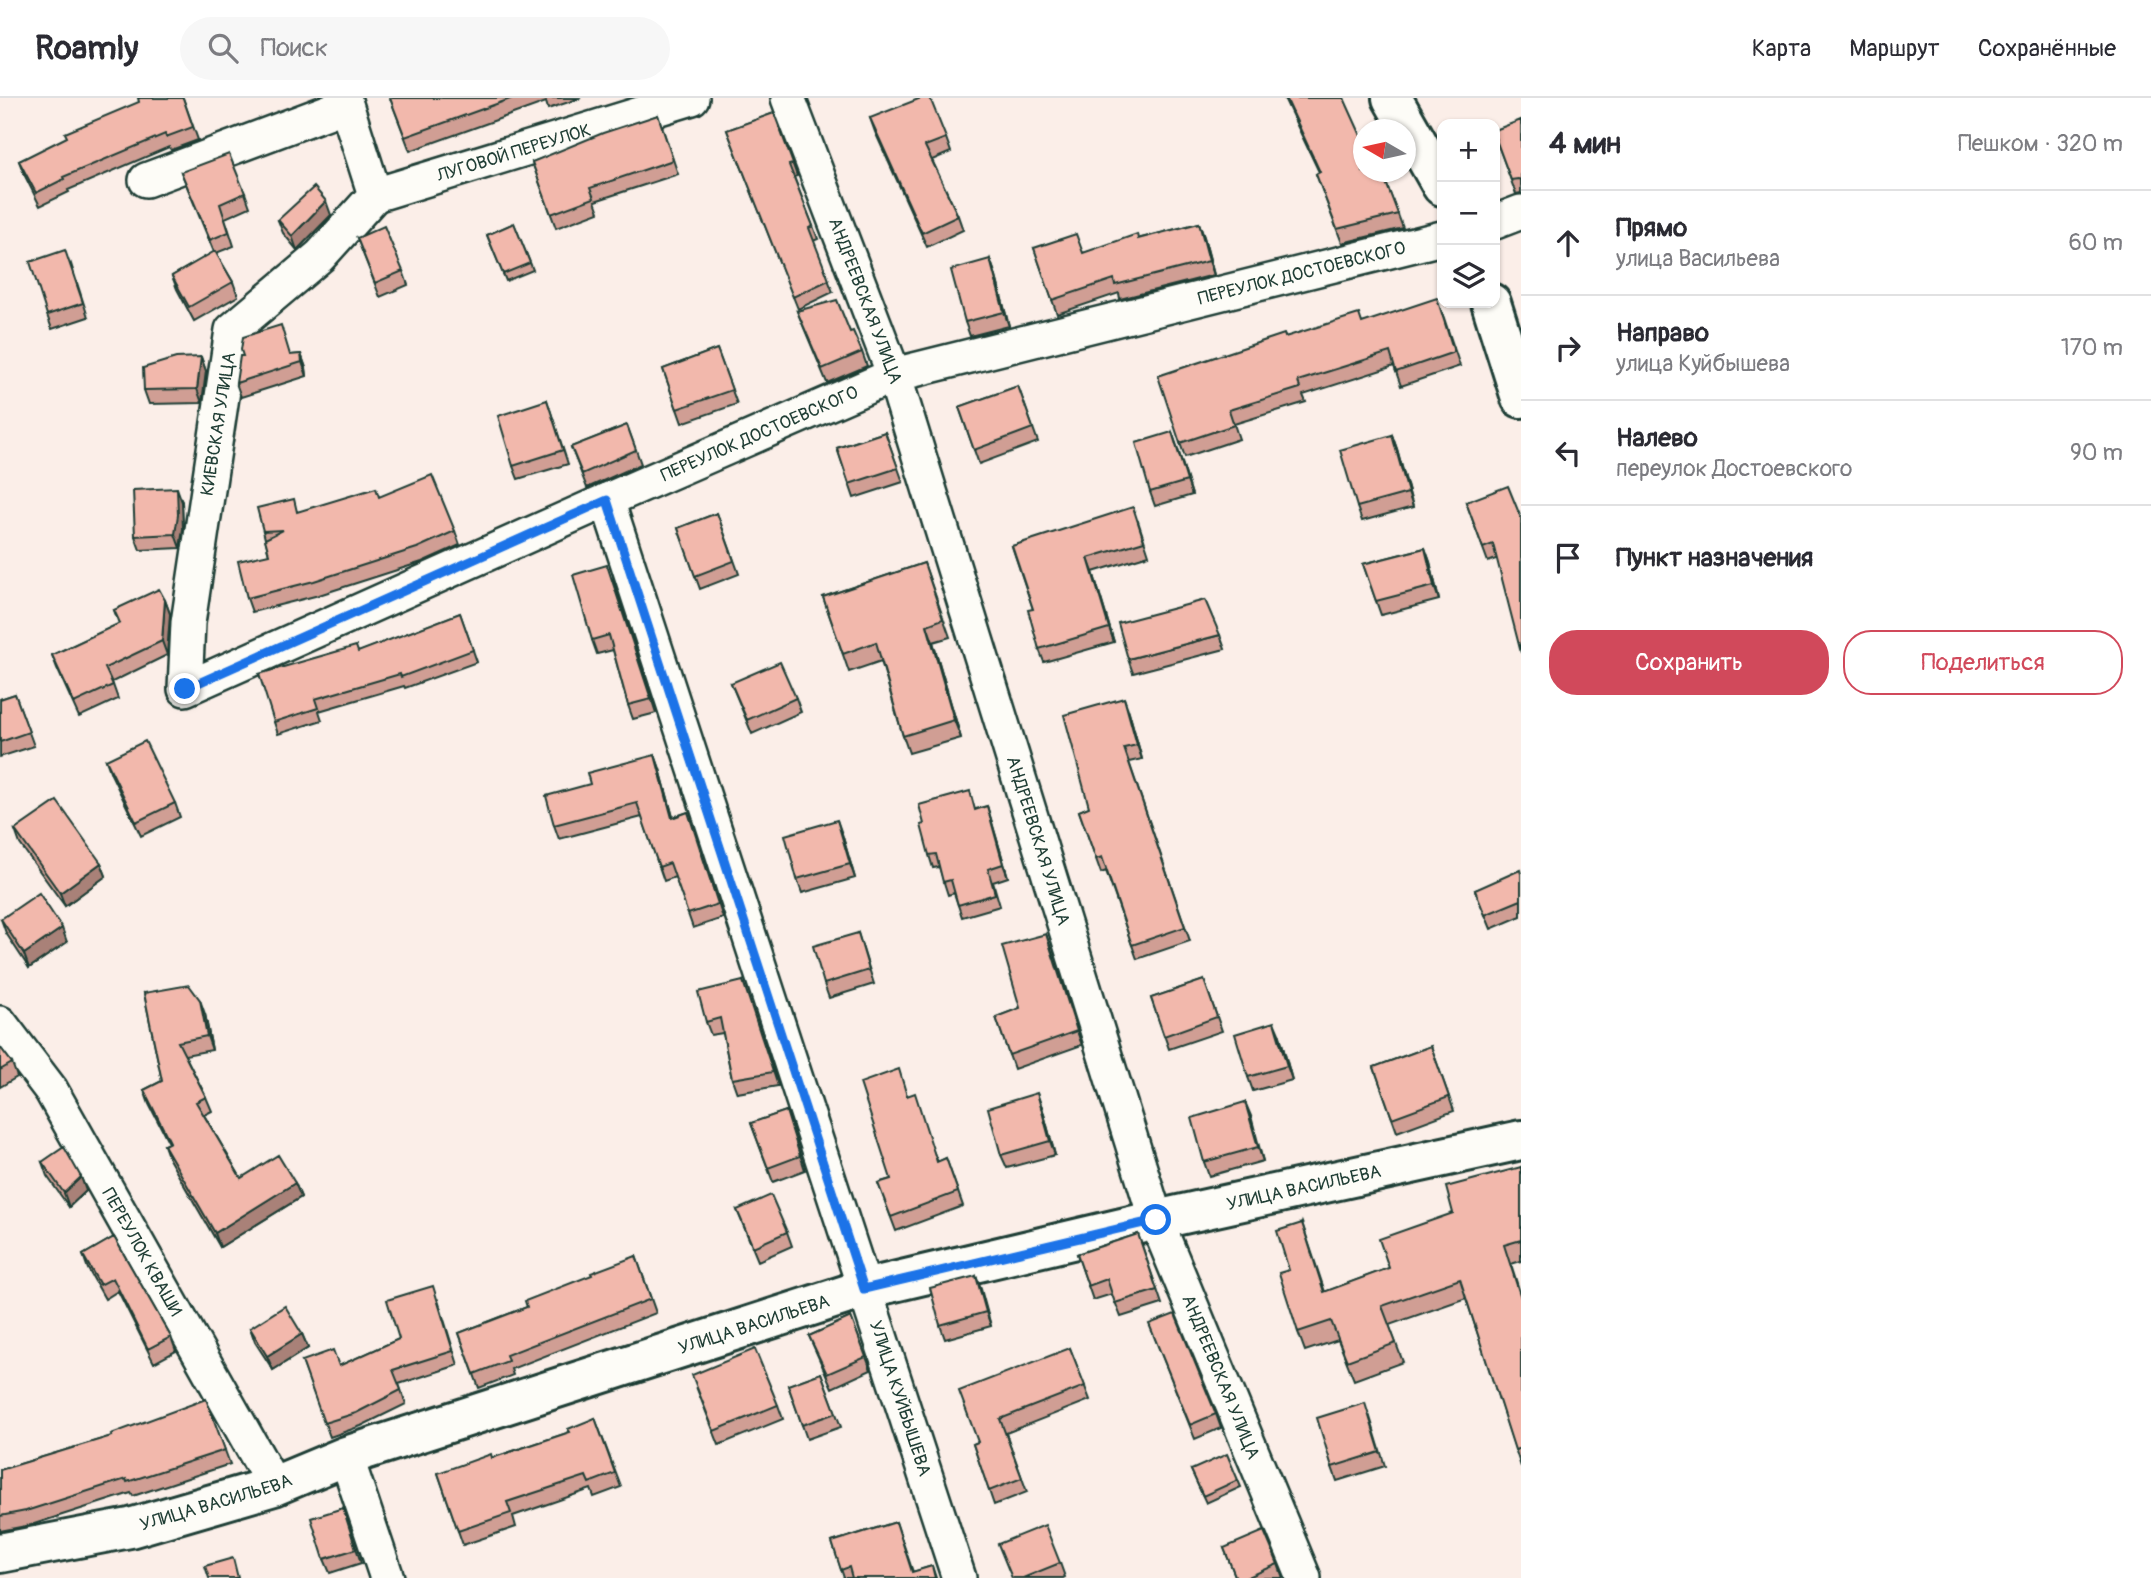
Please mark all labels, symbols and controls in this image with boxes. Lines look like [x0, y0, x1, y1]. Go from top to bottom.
search box [180, 17, 670, 80]
text: Roamly [35, 28, 138, 69]
icon: search [204, 29, 242, 67]
text: Поиск [260, 32, 328, 64]
text: Карта [1752, 34, 1811, 63]
text: Маршрут [1849, 34, 1940, 63]
text: Сохранённые [1978, 34, 2116, 63]
street label: ЛУГОВОЙ ПЕРЕУЛОК [433, 119, 594, 188]
north arrow [1353, 119, 1416, 182]
map controls [1437, 119, 1500, 308]
button: + [1437, 119, 1500, 182]
text: 4 мин [1549, 125, 1621, 162]
text: Пешком · 320 m [1958, 129, 2123, 158]
button: − [1437, 182, 1500, 245]
text: Прямо [1616, 212, 1687, 244]
street label: АНДРЕЕВСКАЯ УЛИЦА [823, 214, 907, 387]
icon: ahead [1549, 224, 1587, 262]
text: 60 m [2068, 228, 2123, 257]
street label: ПЕРЕУЛОК ДОСТОЕВСКОГО [1196, 237, 1408, 311]
text: улица Васильева [1616, 244, 1780, 273]
button: layers [1437, 245, 1500, 308]
text: Направо [1616, 317, 1709, 349]
icon: right [1549, 329, 1587, 367]
text: 170 m [2061, 333, 2123, 362]
text: улица Куйбышева [1616, 349, 1790, 378]
street label: КИЕВСКАЯ УЛИЦА [196, 350, 241, 498]
street label: ПЕРЕУЛОК ДОСТОЕВСКОГО [657, 381, 862, 487]
text: Налево [1616, 422, 1698, 454]
icon: left [1549, 434, 1587, 472]
text: 90 m [2070, 438, 2123, 467]
text: переулок Достоевского [1616, 454, 1852, 483]
icon: arrive [1549, 539, 1587, 577]
text: Пункт назначения [1616, 542, 1813, 574]
button: Сохранить [1549, 630, 1829, 695]
button: Поделиться [1843, 630, 2123, 695]
route end [169, 673, 200, 704]
street label: АНДРЕЕВСКАЯ УЛИЦА [1001, 753, 1075, 929]
street label: УЛИЦА ВАСИЛЬЕВА [1225, 1160, 1384, 1216]
street label: ПЕРЕУЛОК КВАШИ [96, 1184, 187, 1321]
route start [1140, 1204, 1171, 1235]
street label: УЛИЦА ВАСИЛЬЕВА [676, 1290, 833, 1360]
street label: АНДРЕЕВСКАЯ УЛИЦА [1176, 1291, 1265, 1463]
street label: УЛИЦА КУЙБЫШЕВА [864, 1318, 936, 1480]
street label: УЛИЦА ВАСИЛЬЕВА [137, 1469, 296, 1536]

